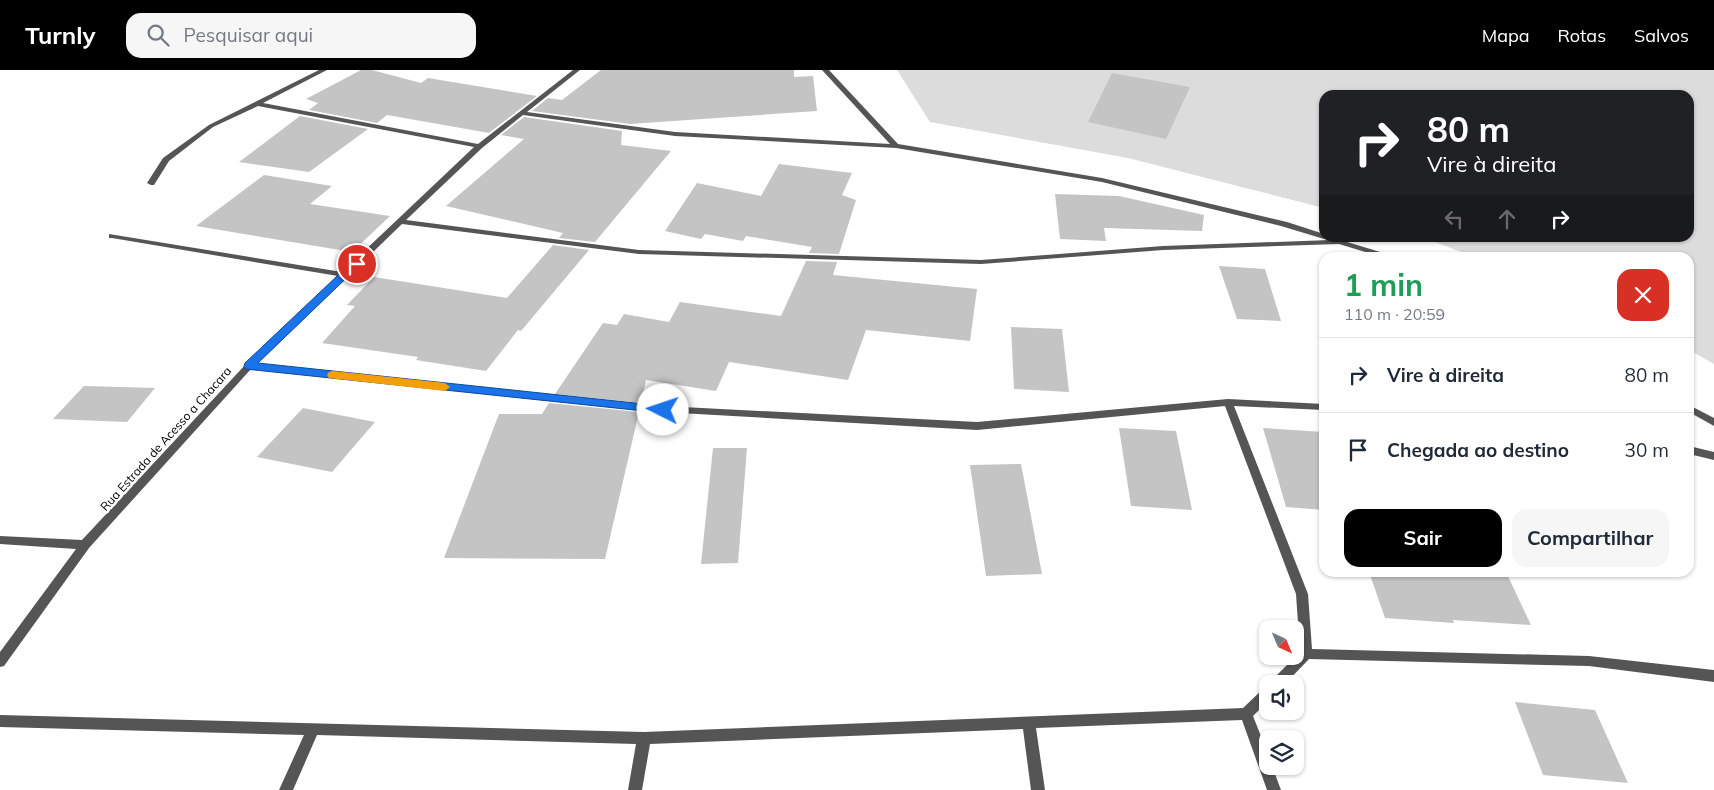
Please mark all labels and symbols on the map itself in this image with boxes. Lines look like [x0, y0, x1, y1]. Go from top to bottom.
pin [336, 243, 378, 285]
street label: Rua Estrada de Acesso a Chacara [97, 363, 234, 514]
position arrow [636, 383, 688, 435]
north arrow [1259, 620, 1304, 665]

